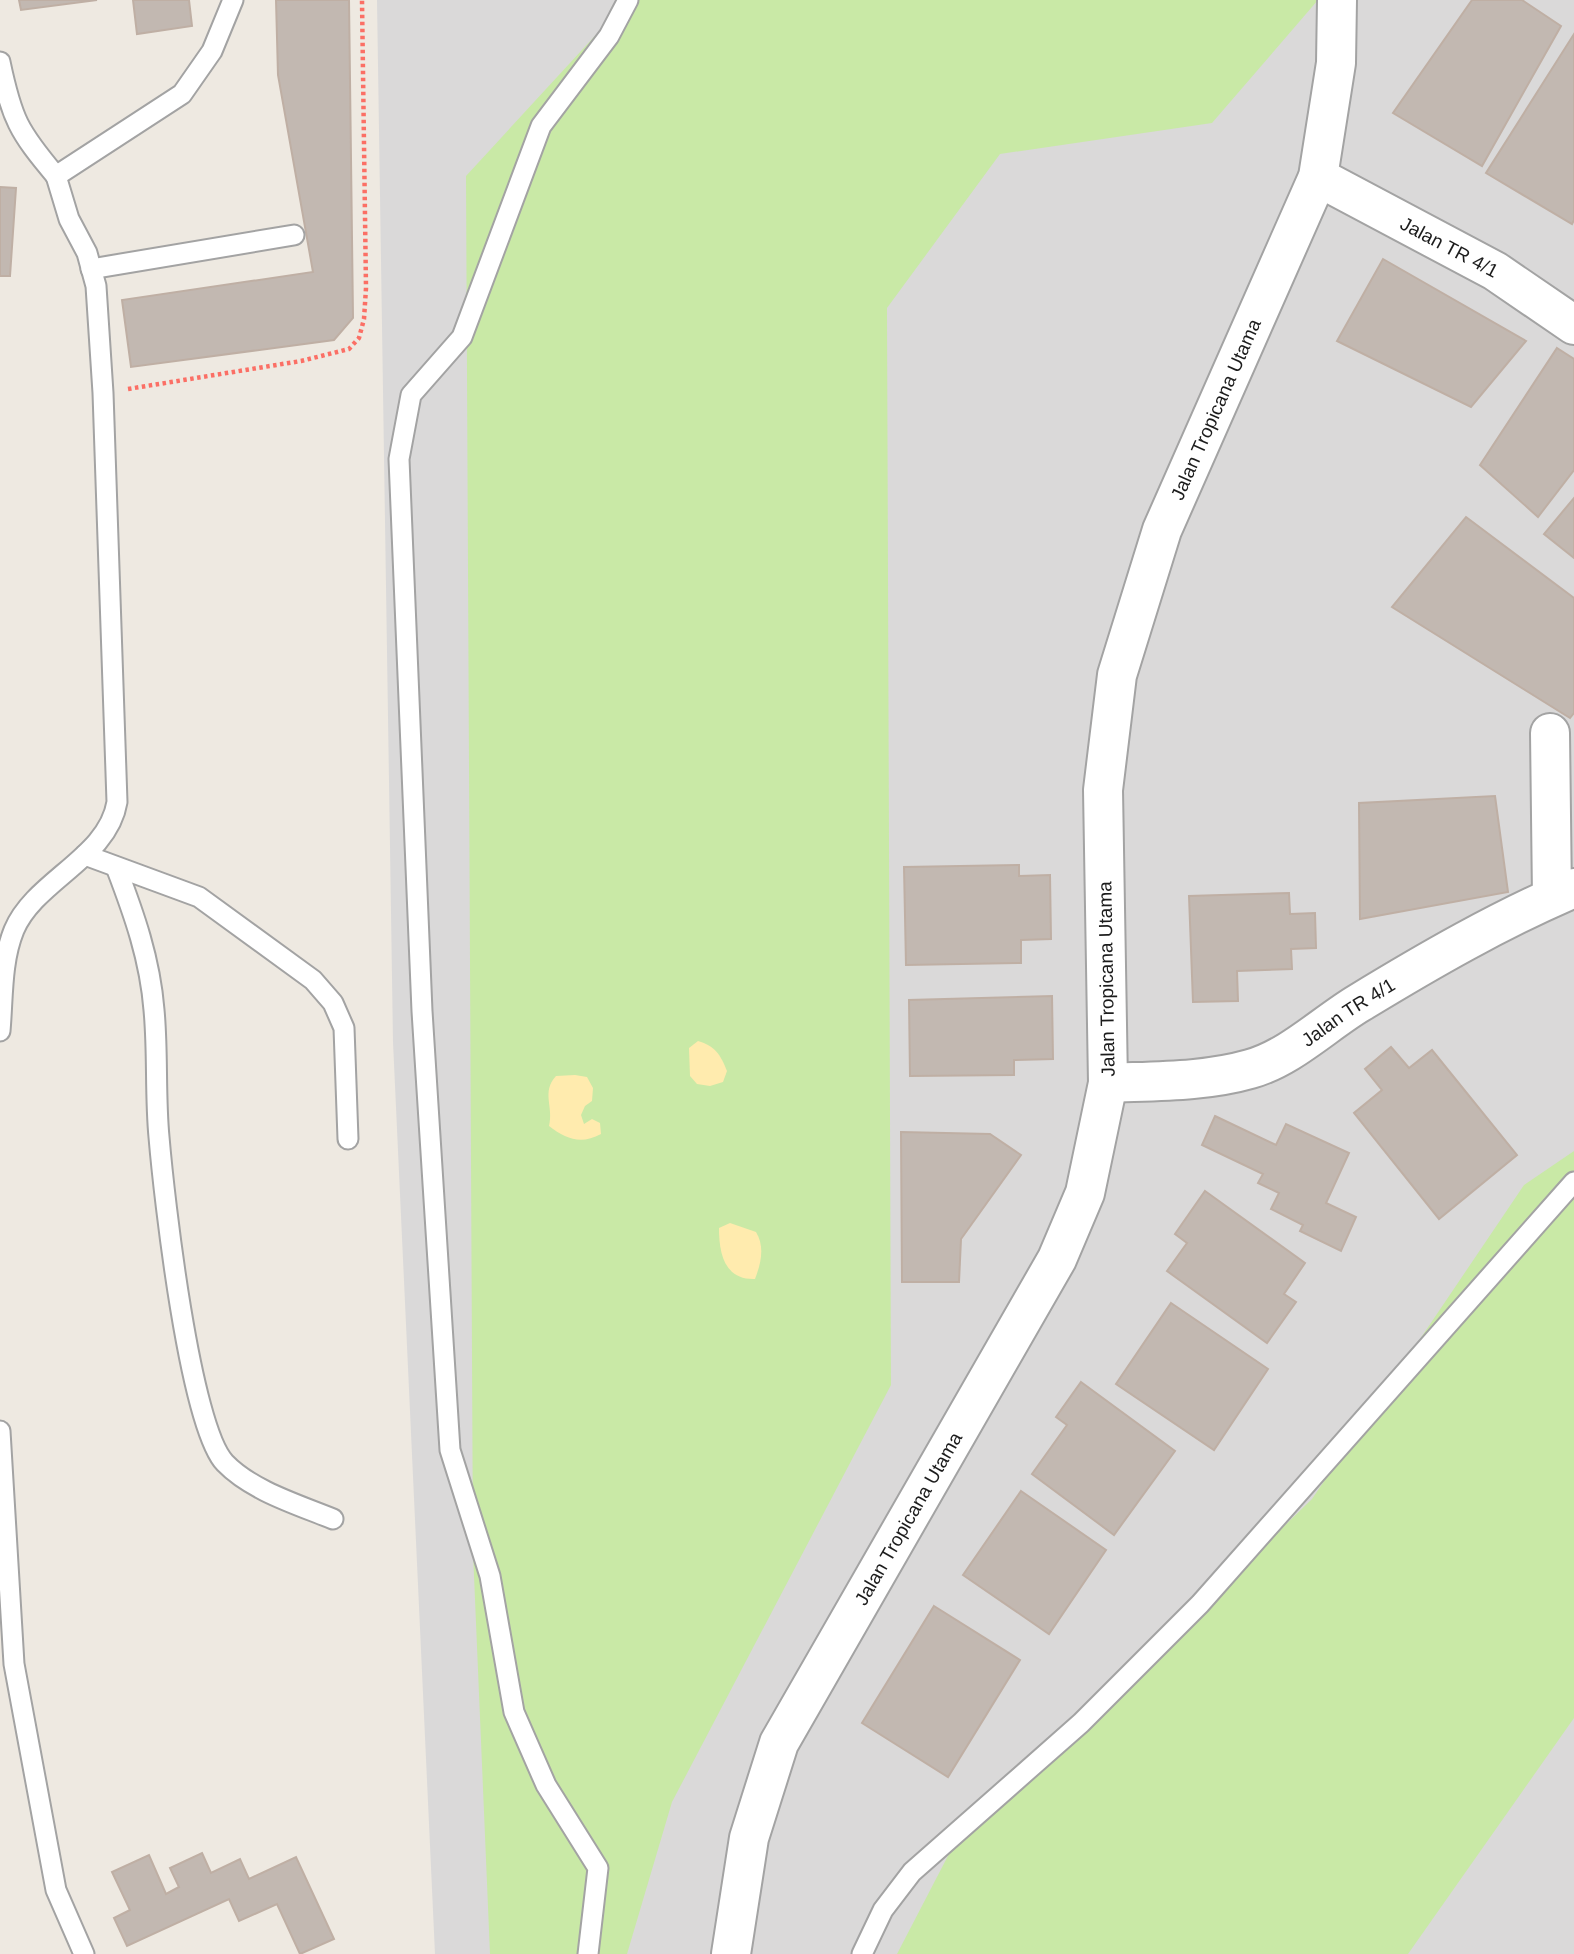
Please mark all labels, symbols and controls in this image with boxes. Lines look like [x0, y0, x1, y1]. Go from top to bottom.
street label: Jalan TR 4/1 [1397, 213, 1502, 282]
street label: Jalan Tropicana Utama [1167, 315, 1265, 503]
street label: Jalan Tropicana Utama [1094, 881, 1119, 1077]
street label: Jalan TR 4/1 [1298, 974, 1399, 1051]
street label: Jalan Tropicana Utama [851, 1428, 966, 1609]

